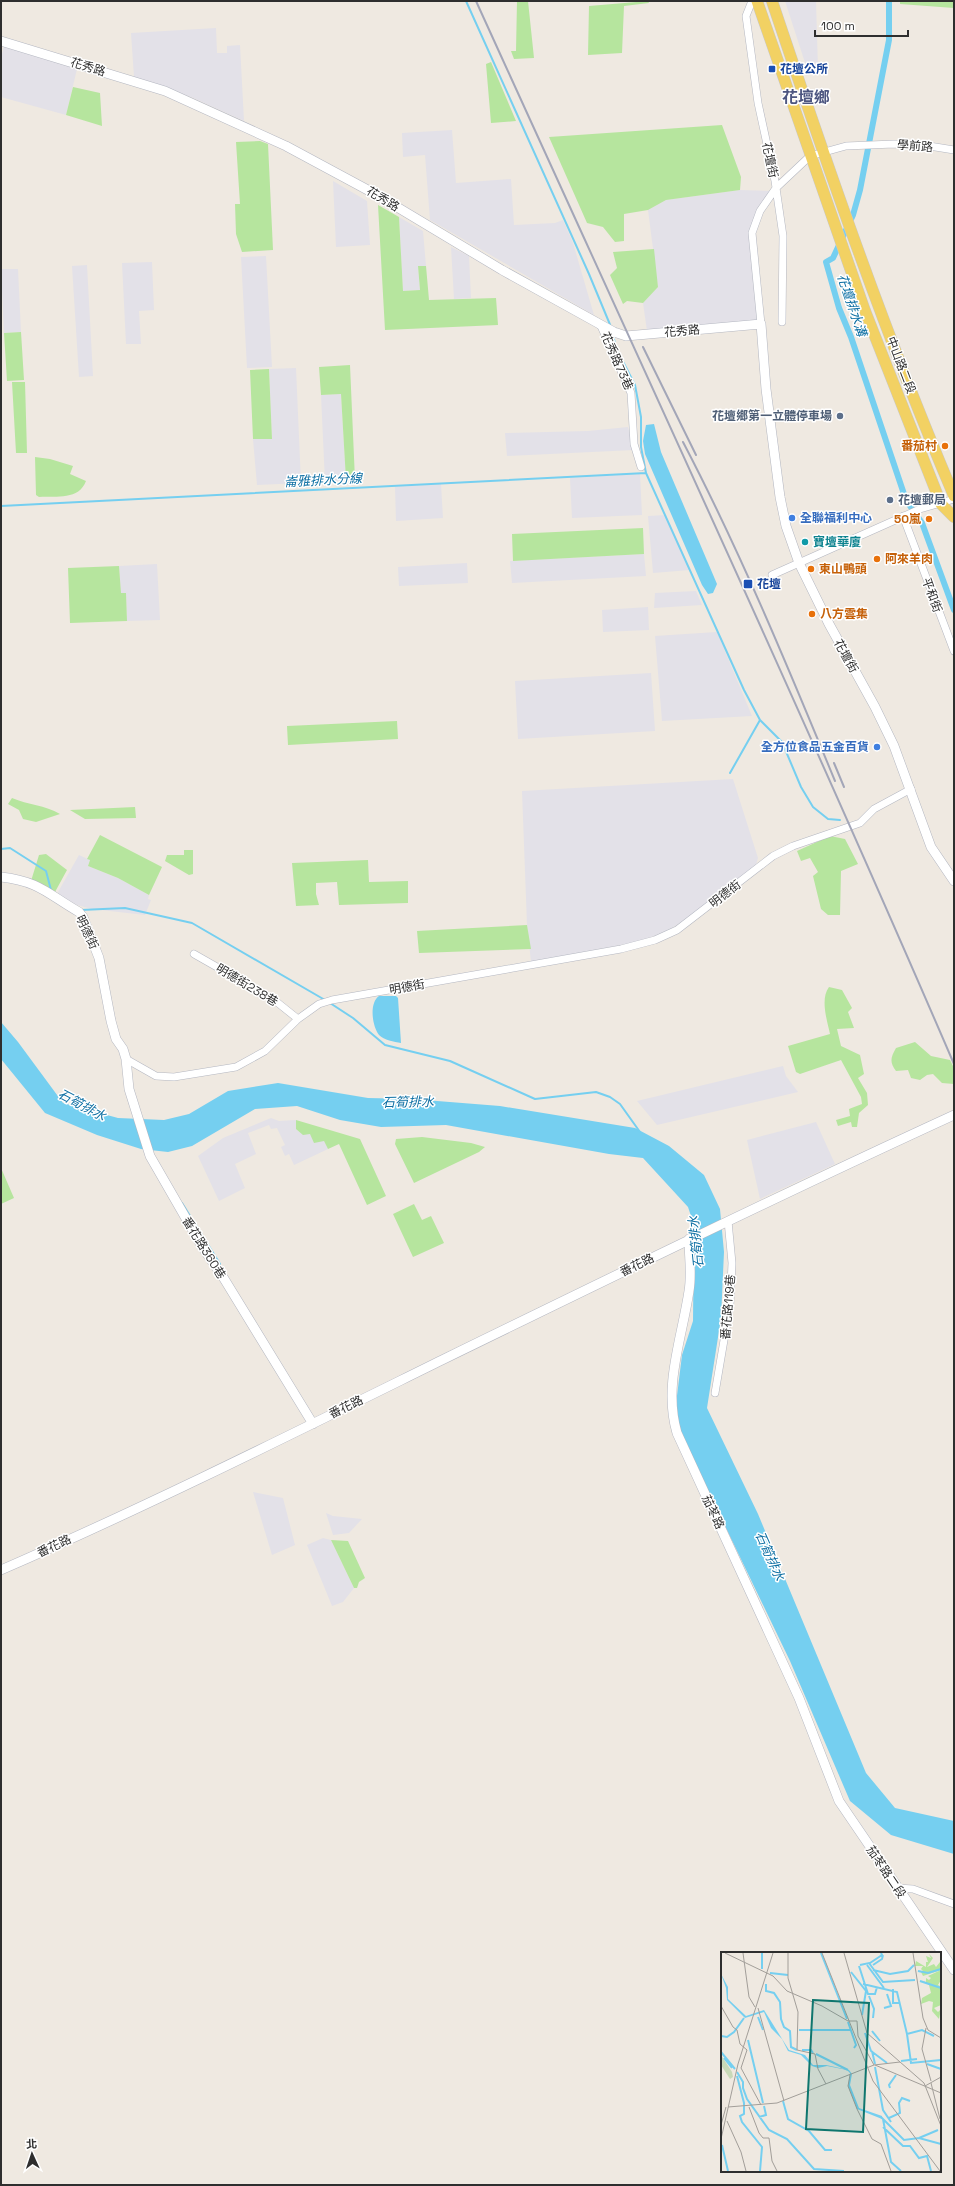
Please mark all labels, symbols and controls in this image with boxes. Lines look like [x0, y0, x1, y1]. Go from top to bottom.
scale bar [815, 12, 908, 38]
text: 100 m [821, 18, 855, 34]
street label: 花秀路 [68, 54, 108, 80]
place label: 花壇公所 [780, 61, 828, 77]
marker: 花壇公所 [767, 64, 777, 74]
district label: 花壇鄉 [782, 87, 830, 108]
street label: 學前路 [896, 137, 934, 155]
street label: 花壇街 [758, 141, 782, 179]
street label: 花秀路 [363, 183, 403, 215]
water label: 花壇排水溝 [833, 271, 871, 340]
street label: 花秀路 [663, 321, 701, 341]
street label: 花秀路73巷 [597, 329, 637, 393]
street label: 中山路二段 [883, 334, 919, 396]
place label: 花壇鄉第一立體停車場 [712, 408, 832, 424]
marker: 花壇鄉第一立體停車場 [835, 411, 845, 421]
place label: 番茄村 [901, 438, 937, 454]
marker: 番茄村 [940, 441, 950, 451]
water label: 崙雅排水分線 [284, 469, 364, 491]
place label: 花壇郵局 [898, 492, 946, 508]
marker: 花壇郵局 [885, 495, 895, 505]
place label: 全聯福利中心 [800, 510, 872, 526]
place label: 50嵐 [894, 511, 921, 527]
marker: 全聯福利中心 [787, 513, 797, 523]
marker: 50嵐 [924, 514, 934, 524]
place label: 寶壇華廈 [813, 534, 861, 550]
marker: 寶壇華廈 [800, 537, 810, 547]
place label: 阿來羊肉 [885, 551, 933, 567]
marker: 阿來羊肉 [872, 554, 882, 564]
place label: 東山鴨頭 [819, 561, 867, 577]
marker: 東山鴨頭 [806, 564, 816, 574]
street label: 平和街 [918, 575, 946, 615]
place label: 花壇 [757, 576, 781, 592]
marker: 花壇 [742, 578, 754, 590]
place label: 八方雲集 [820, 606, 868, 622]
marker: 八方雲集 [807, 609, 817, 619]
street label: 花壇街 [830, 636, 862, 676]
place label: 全方位食品五金百貨 [761, 739, 869, 755]
marker: 全方位食品五金百貨 [872, 742, 882, 752]
street label: 明德街 [706, 877, 744, 911]
street label: 明德街 [72, 912, 102, 952]
street label: 明德街238巷 [213, 960, 281, 1010]
street label: 明德街 [388, 976, 426, 998]
water label: 石筍排水 [55, 1085, 110, 1125]
water label: 石筍排水 [382, 1093, 435, 1111]
street label: 番花路360巷 [179, 1214, 229, 1282]
water label: 石筍排水 [685, 1214, 707, 1269]
street label: 番花路 [617, 1250, 657, 1280]
street label: 番花路119巷 [717, 1274, 739, 1340]
street label: 番花路 [326, 1392, 366, 1422]
street label: 茄苳路 [698, 1492, 728, 1532]
water label: 石筍排水 [752, 1529, 789, 1584]
street label: 番花路 [34, 1531, 74, 1561]
street label: 茄苳路二段 [863, 1843, 909, 1901]
inset map [721, 1952, 941, 2172]
north arrow [12, 2134, 52, 2174]
text: 北 [26, 2137, 37, 2151]

